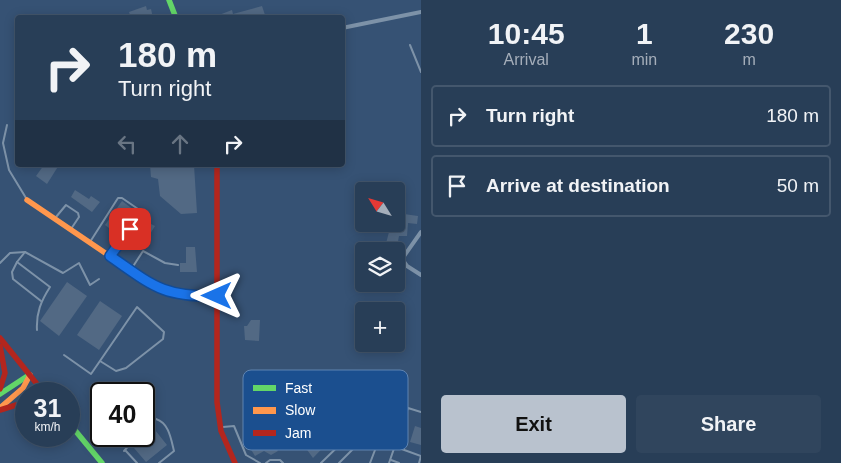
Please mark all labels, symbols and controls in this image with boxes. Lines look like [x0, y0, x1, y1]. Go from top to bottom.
text: 10:45 [488, 17, 565, 50]
text: 1 [636, 17, 653, 50]
text: 230 [724, 17, 774, 50]
icon: right [35, 35, 100, 100]
text: 180 m [118, 35, 217, 74]
text: Arrival [504, 51, 549, 68]
text: min [631, 51, 657, 68]
text: m [742, 51, 756, 68]
text: Turn right [118, 76, 211, 101]
icon: right [443, 102, 471, 130]
text: Turn right [486, 105, 574, 126]
text: 180 m [766, 105, 819, 126]
icon: left [113, 130, 141, 158]
icon: ahead [166, 130, 194, 158]
icon: right [219, 130, 247, 158]
icon: arrive [443, 172, 471, 200]
text: Arrive at destination [486, 175, 670, 196]
text: 50 m [777, 175, 819, 196]
north arrow [355, 182, 405, 232]
map controls [355, 182, 405, 352]
pin [109, 208, 151, 250]
icon: arrive [116, 215, 144, 243]
button: layers [355, 242, 405, 292]
position arrow [190, 269, 242, 321]
button: + [355, 302, 405, 352]
legend [243, 370, 408, 450]
text: Fast [285, 380, 312, 396]
speed limit sign: 40 [90, 382, 155, 447]
text: 31 [34, 394, 61, 422]
button: Exit [441, 395, 626, 453]
button: Share [636, 395, 821, 453]
text: Slow [285, 402, 316, 418]
text: km/h [34, 420, 61, 434]
text: Jam [285, 425, 311, 441]

